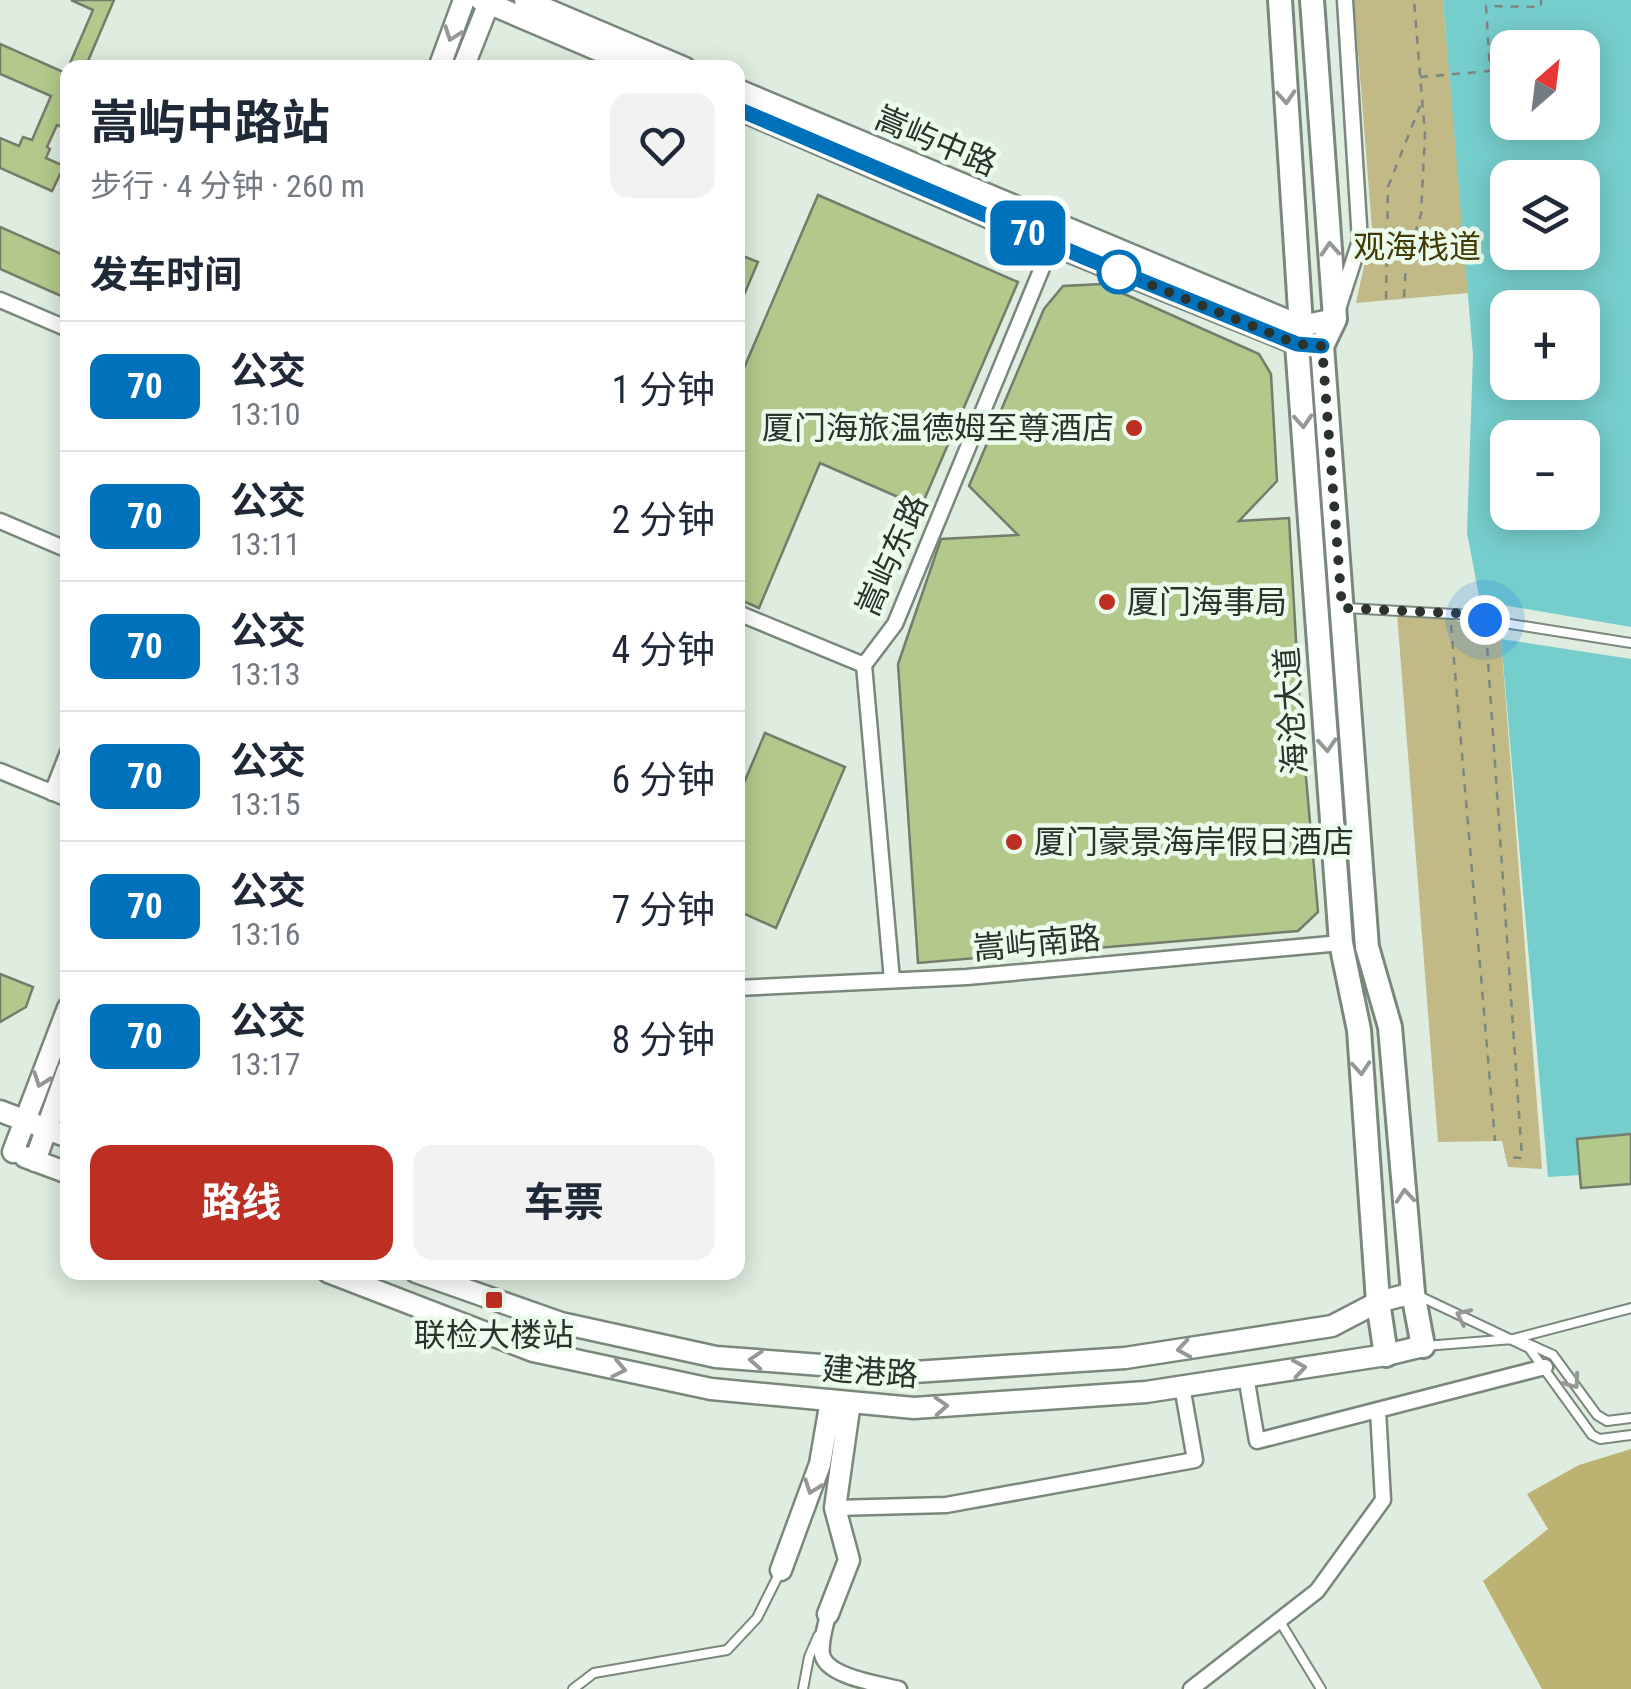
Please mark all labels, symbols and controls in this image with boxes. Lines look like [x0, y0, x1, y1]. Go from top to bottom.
one-way arrow [444, 24, 464, 42]
north arrow [1490, 30, 1600, 140]
map controls [1490, 30, 1600, 530]
one-way arrow [1275, 90, 1296, 106]
button: heart [610, 93, 715, 198]
text: 嵩屿中路站 [90, 94, 330, 151]
street label: 嵩屿中路 [870, 99, 1002, 183]
button: layers [1490, 160, 1600, 270]
text: 步行 · 4 分钟 · 260 m [90, 167, 365, 205]
line badge: 70 [983, 200, 1073, 266]
text: 70 [1010, 213, 1046, 254]
park label: 观海栈道 [1353, 228, 1481, 266]
one-way arrow [1320, 241, 1341, 257]
unlabelled marker [1098, 251, 1140, 293]
text: 发车时间 [90, 253, 242, 297]
button: + [1490, 290, 1600, 400]
text: 公交 [230, 349, 306, 393]
text: 70 [127, 366, 163, 407]
text: 1 分钟 [612, 368, 715, 412]
text: 13:10 [230, 395, 301, 433]
place label: 厦门海旅温德姆至尊酒店 [762, 409, 1114, 447]
one-way arrow [1292, 414, 1313, 430]
marker: 厦门海旅温德姆至尊酒店 [1123, 417, 1145, 439]
button: − [1490, 420, 1600, 530]
text: 公交 [230, 479, 306, 523]
street label: 嵩屿东路 [849, 489, 935, 621]
text: 70 [127, 496, 163, 537]
text: 2 分钟 [612, 498, 715, 542]
text: 13:11 [230, 525, 301, 563]
place label: 厦门海事局 [1127, 583, 1287, 621]
marker: 厦门海事局 [1096, 591, 1118, 613]
your location [1460, 595, 1510, 645]
text: 公交 [230, 609, 306, 653]
text: 70 [127, 626, 163, 667]
text: 4 分钟 [612, 628, 715, 672]
street label: 海沧大道 [1268, 646, 1314, 776]
text: 13:13 [230, 655, 301, 693]
one-way arrow [1315, 738, 1337, 754]
text: 公交 [230, 739, 306, 783]
text: 70 [127, 756, 163, 797]
text: 6 分钟 [612, 758, 715, 802]
text: 13:15 [230, 785, 301, 823]
place label: 厦门豪景海岸假日酒店 [1034, 823, 1354, 861]
marker: 厦门豪景海岸假日酒店 [1003, 831, 1025, 853]
text: 公交 [230, 869, 306, 913]
text: 70 [127, 886, 163, 927]
text: 7 分钟 [612, 888, 715, 932]
text: 13:16 [230, 915, 301, 953]
street label: 嵩屿南路 [972, 918, 1102, 968]
text: 公交 [230, 999, 306, 1043]
text: 70 [127, 1016, 163, 1057]
text: 8 分钟 [612, 1018, 715, 1062]
text: 13:17 [230, 1045, 301, 1083]
one-way arrow [1350, 1060, 1372, 1076]
one-way arrow [32, 1071, 53, 1088]
button: 路线 [90, 1145, 393, 1260]
button: 车票 [413, 1145, 715, 1260]
one-way arrow [1394, 1187, 1416, 1203]
marker: 联检大楼站 [483, 1289, 505, 1311]
one-way arrow [1455, 1308, 1473, 1328]
place label: 联检大楼站 [414, 1316, 574, 1354]
one-way arrow [1176, 1337, 1192, 1358]
one-way arrow [747, 1350, 763, 1371]
street label: 建港路 [821, 1350, 919, 1394]
one-way arrow [610, 1358, 627, 1379]
one-way arrow [1290, 1359, 1307, 1380]
one-way arrow [1561, 1371, 1578, 1389]
one-way arrow [933, 1396, 949, 1417]
one-way arrow [803, 1477, 824, 1494]

